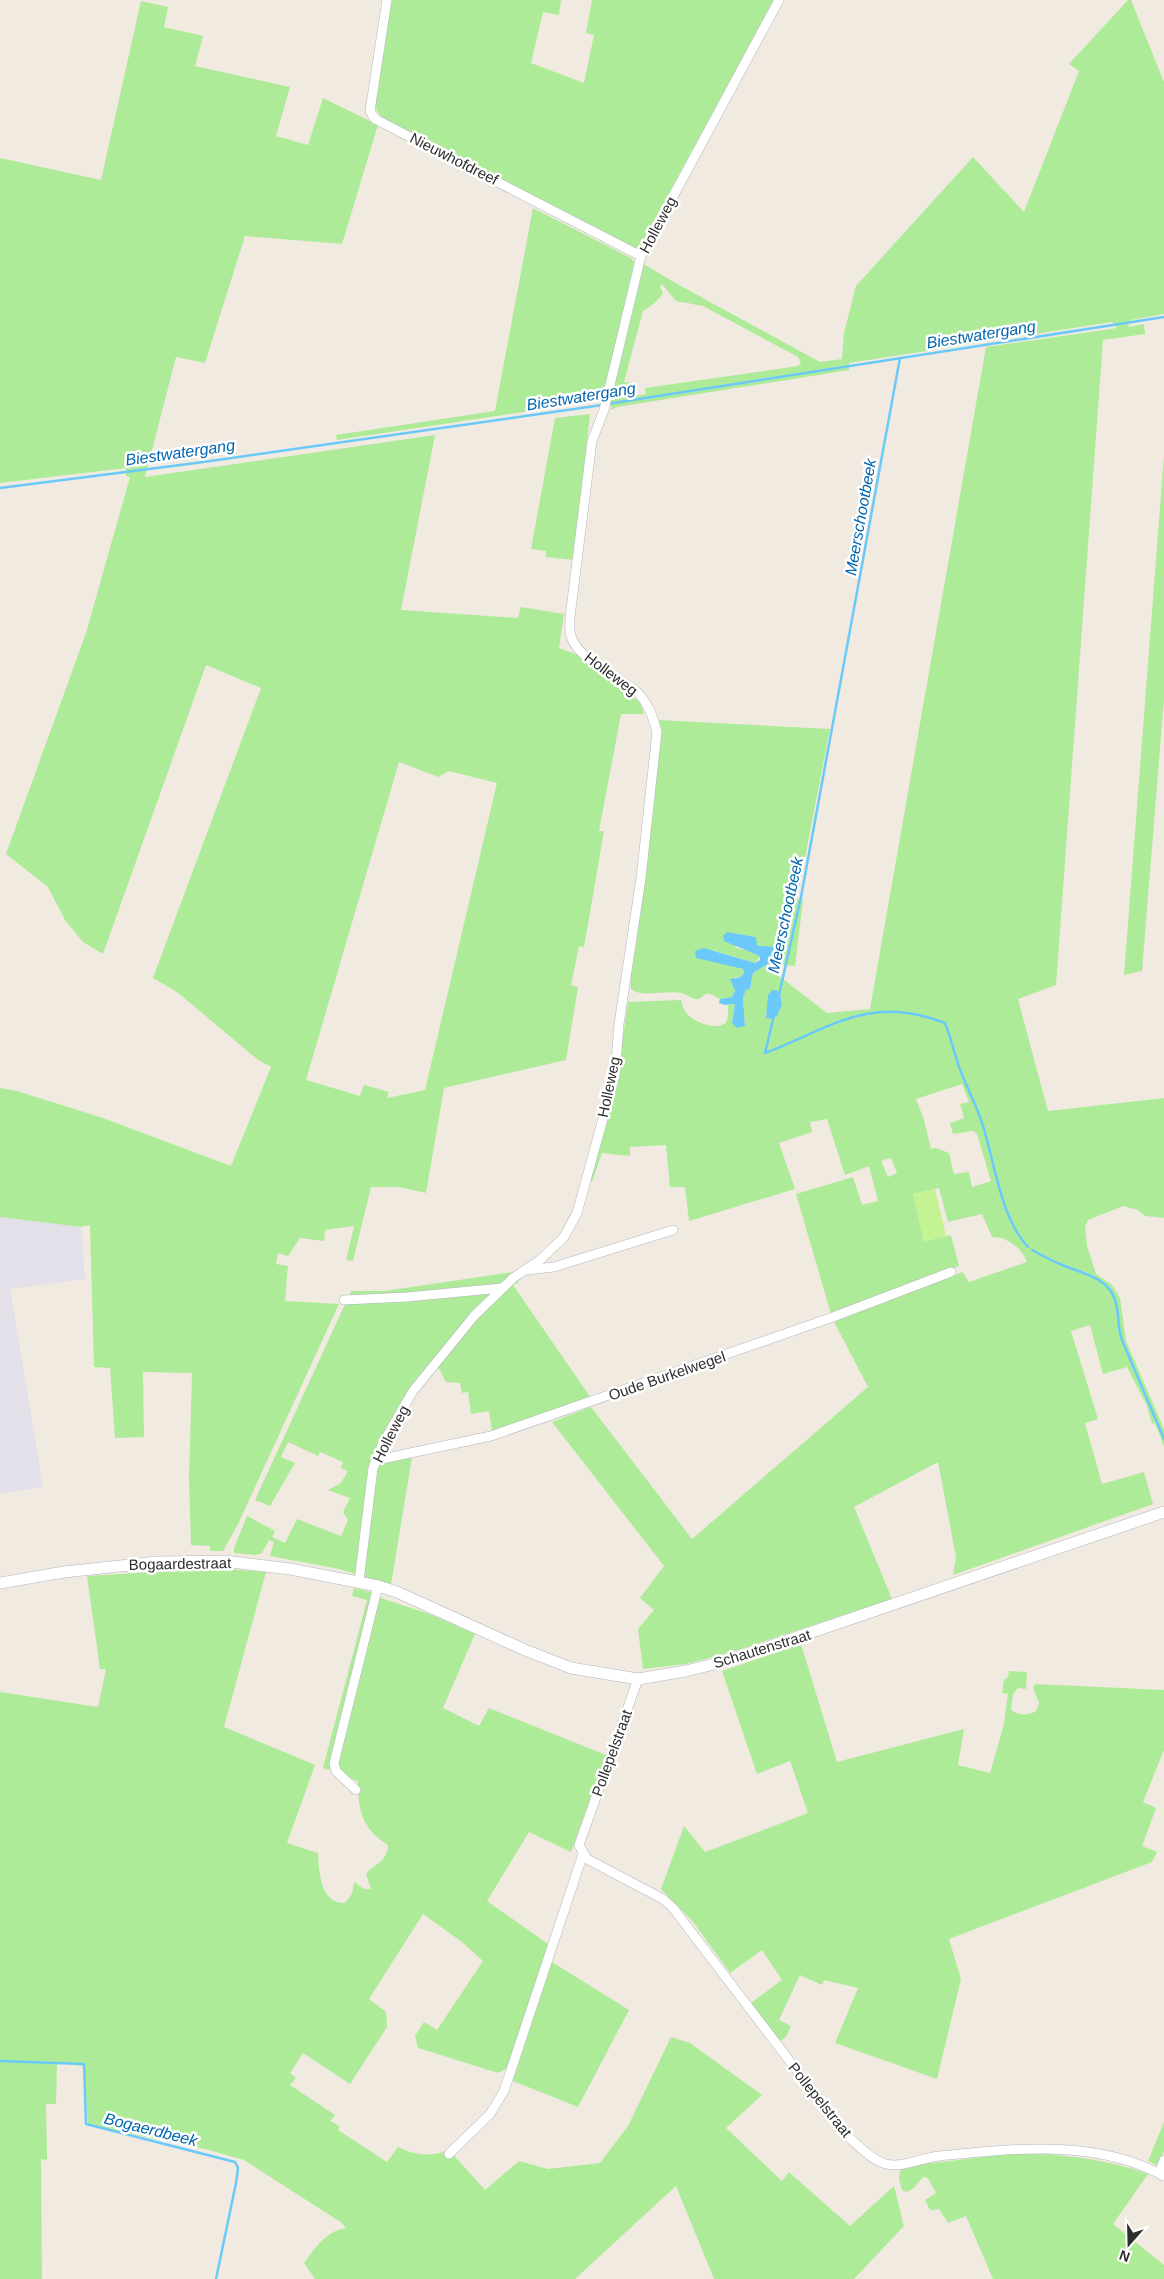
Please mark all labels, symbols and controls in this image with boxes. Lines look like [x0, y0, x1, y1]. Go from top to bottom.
street label: Nieuwhofdreef [407, 129, 502, 188]
street label: Holleweg [636, 194, 680, 256]
water label: Biestwatergang [925, 317, 1037, 352]
water label: Biestwatergang [525, 379, 637, 414]
water label: Biestwatergang [124, 436, 236, 469]
water label: Meerschootbeek [842, 456, 879, 577]
street label: Holleweg [582, 648, 641, 699]
water label: Meerschootbeek [765, 855, 806, 975]
street label: Holleweg [594, 1055, 623, 1119]
street label: Oude Burkelwegel [606, 1348, 728, 1404]
street label: Holleweg [369, 1402, 412, 1465]
street label: Bogaardestraat [129, 1554, 232, 1573]
street label: Schautenstraat [711, 1625, 813, 1671]
street label: Pollepelstraat [588, 1706, 635, 1798]
street label: Pollepelstraat [785, 2059, 856, 2141]
water label: Bogaerdbeek [103, 2110, 200, 2149]
north arrow [1104, 2219, 1154, 2269]
text: N [1117, 2247, 1132, 2265]

